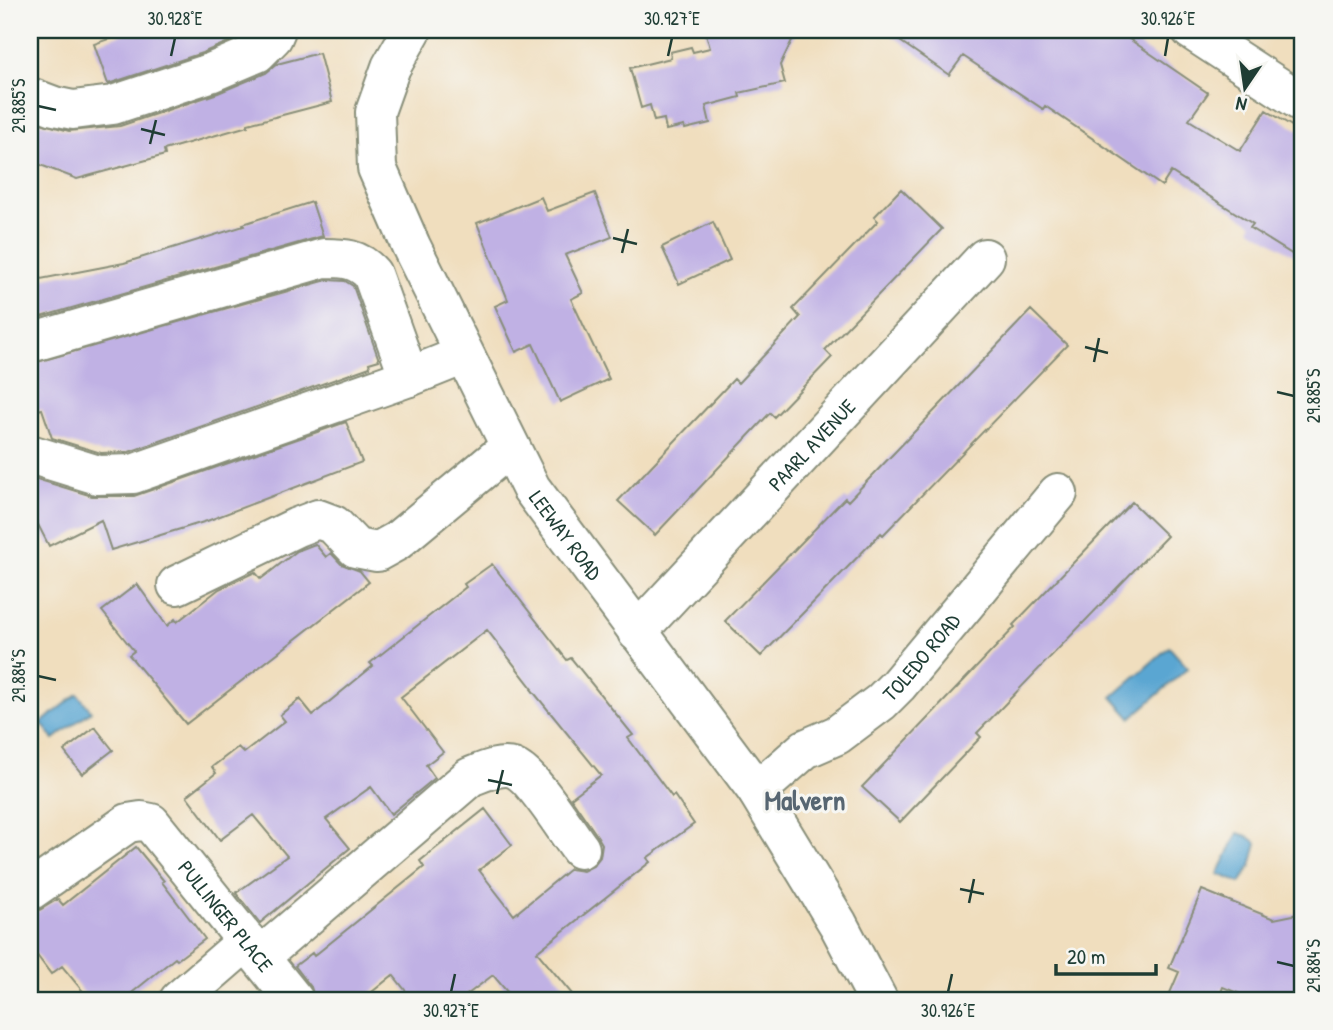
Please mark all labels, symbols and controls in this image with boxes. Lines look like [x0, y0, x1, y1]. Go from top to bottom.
text: 30.928°E [148, 6, 203, 31]
text: 30.927°E [644, 6, 700, 31]
text: 30.926°E [1141, 6, 1195, 31]
north arrow [1210, 52, 1280, 122]
text: 29.885°S [6, 79, 31, 133]
text: N [1233, 91, 1249, 118]
text: 29.885°S [1301, 369, 1326, 423]
street label: PAARL AVENUE [761, 392, 862, 497]
street label: LEEWAY ROAD [523, 484, 609, 586]
street label: TOLEDO ROAD [876, 607, 966, 707]
text: 29.884°S [6, 649, 31, 703]
district label: Malvern [765, 781, 845, 819]
street label: PULLINGER PLACE [172, 854, 280, 978]
scale bar [1056, 932, 1156, 976]
text: 29.884°S [1301, 939, 1326, 993]
text: 20 m [1067, 942, 1105, 971]
text: 30.927°E [423, 998, 479, 1023]
text: 30.926°E [921, 998, 975, 1023]

